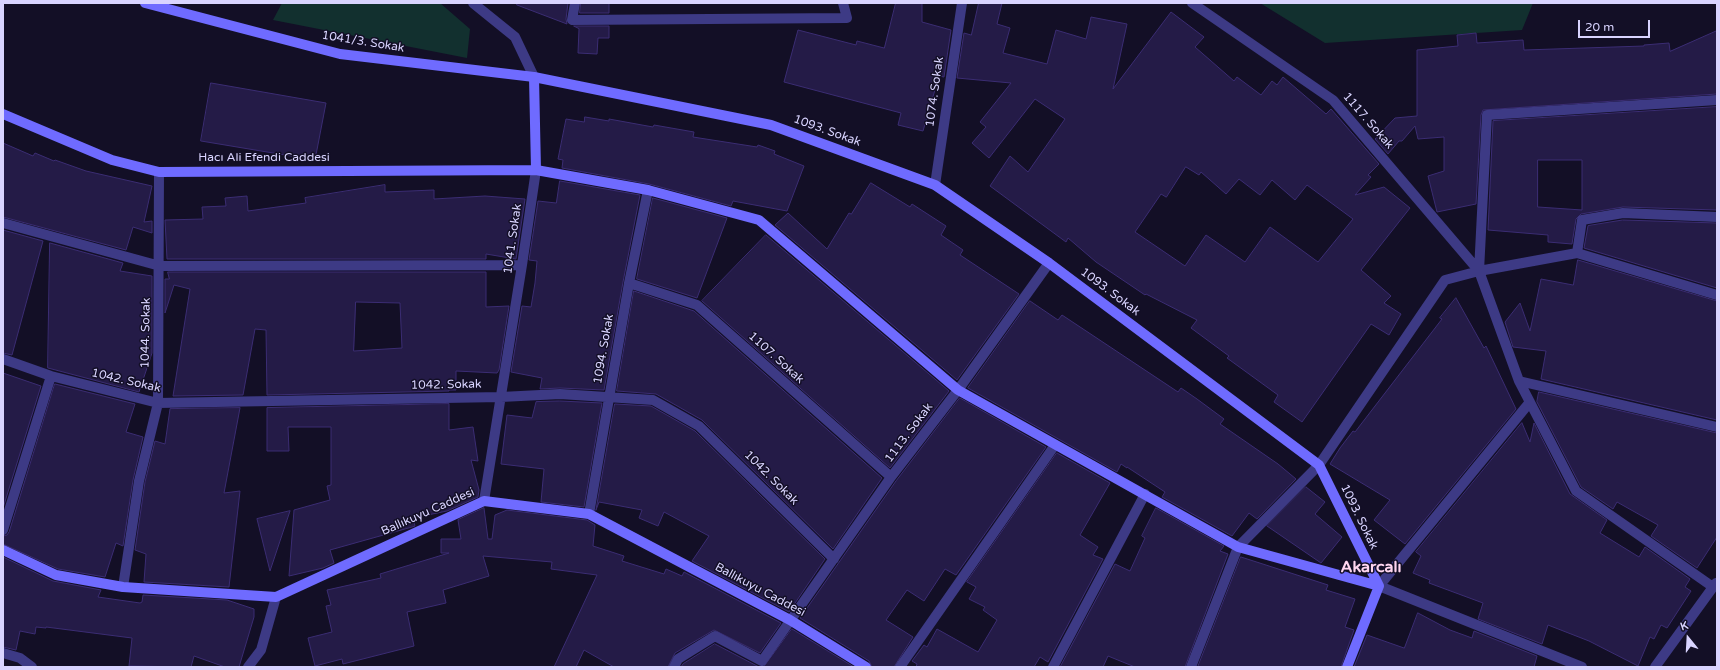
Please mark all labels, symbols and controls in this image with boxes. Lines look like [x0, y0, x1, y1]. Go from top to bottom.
scale bar [1580, 12, 1652, 38]
text: 20 m [1585, 20, 1614, 34]
street label: 1041/3. Sokak [321, 28, 405, 56]
street label: 1074. Sokak [923, 56, 947, 128]
street label: 1117. Sokak [1340, 90, 1396, 152]
street label: 1093. Sokak [791, 112, 863, 150]
street label: Hacı Ali Efendi Caddesi [198, 151, 330, 165]
street label: 1041. Sokak [501, 203, 525, 275]
street label: 1093. Sokak [1077, 265, 1143, 319]
street label: 1044. Sokak [138, 297, 154, 369]
street label: 1094. Sokak [591, 313, 617, 385]
street label: 1107. Sokak [745, 329, 807, 387]
street label: 1042. Sokak [90, 366, 162, 396]
street label: 1042. Sokak [410, 377, 482, 393]
street label: 1113. Sokak [882, 400, 936, 466]
street label: 1042. Sokak [741, 448, 801, 508]
street label: 1093. Sokak [1337, 482, 1381, 552]
street label: Ballıkuyu Caddesi [379, 485, 477, 539]
district label: Akarcalı [1341, 558, 1401, 578]
street label: Ballıkuyu Caddesi [712, 560, 808, 620]
north arrow [1668, 618, 1708, 658]
text: K [1679, 619, 1690, 633]

